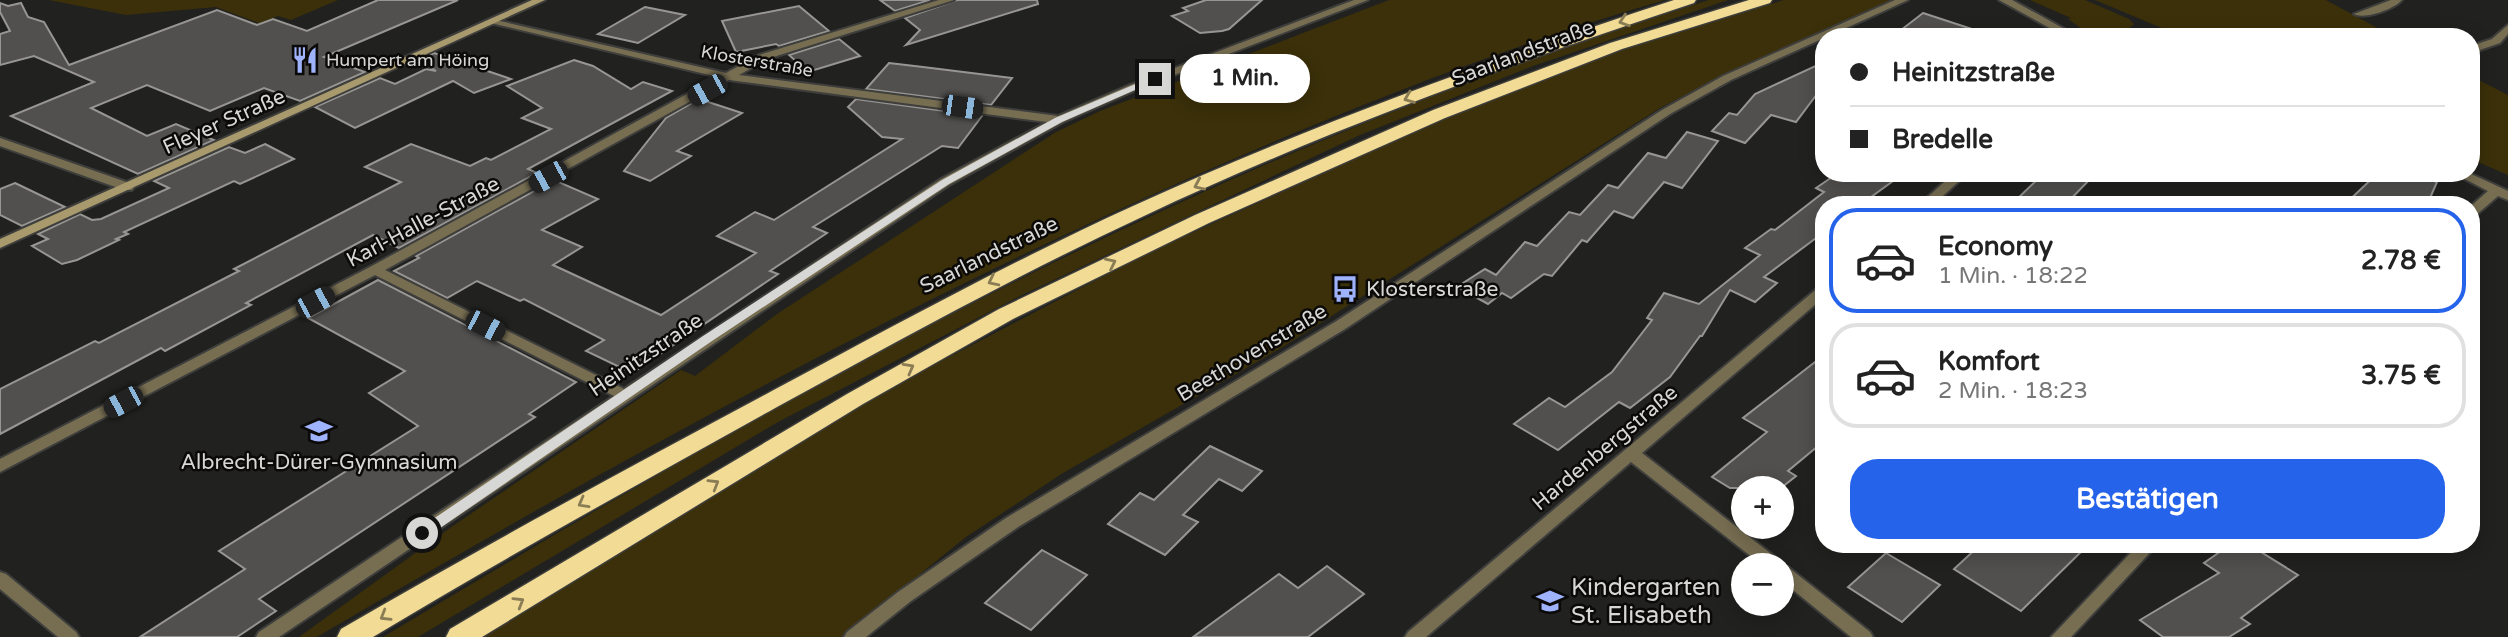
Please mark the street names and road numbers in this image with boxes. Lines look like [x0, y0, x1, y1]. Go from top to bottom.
street label: Saarlandstraße [1448, 14, 1598, 92]
street label: Klosterstraße [699, 40, 815, 82]
street label: Fleyer Straße [159, 84, 289, 160]
street label: Karl-Halle-Straße [342, 171, 504, 273]
street label: Saarlandstraße [916, 211, 1062, 299]
street label: Beethovenstraße [1173, 298, 1331, 407]
street label: Heinitzstraße [584, 308, 708, 402]
street label: Hardenbergstraße [1527, 380, 1683, 516]

